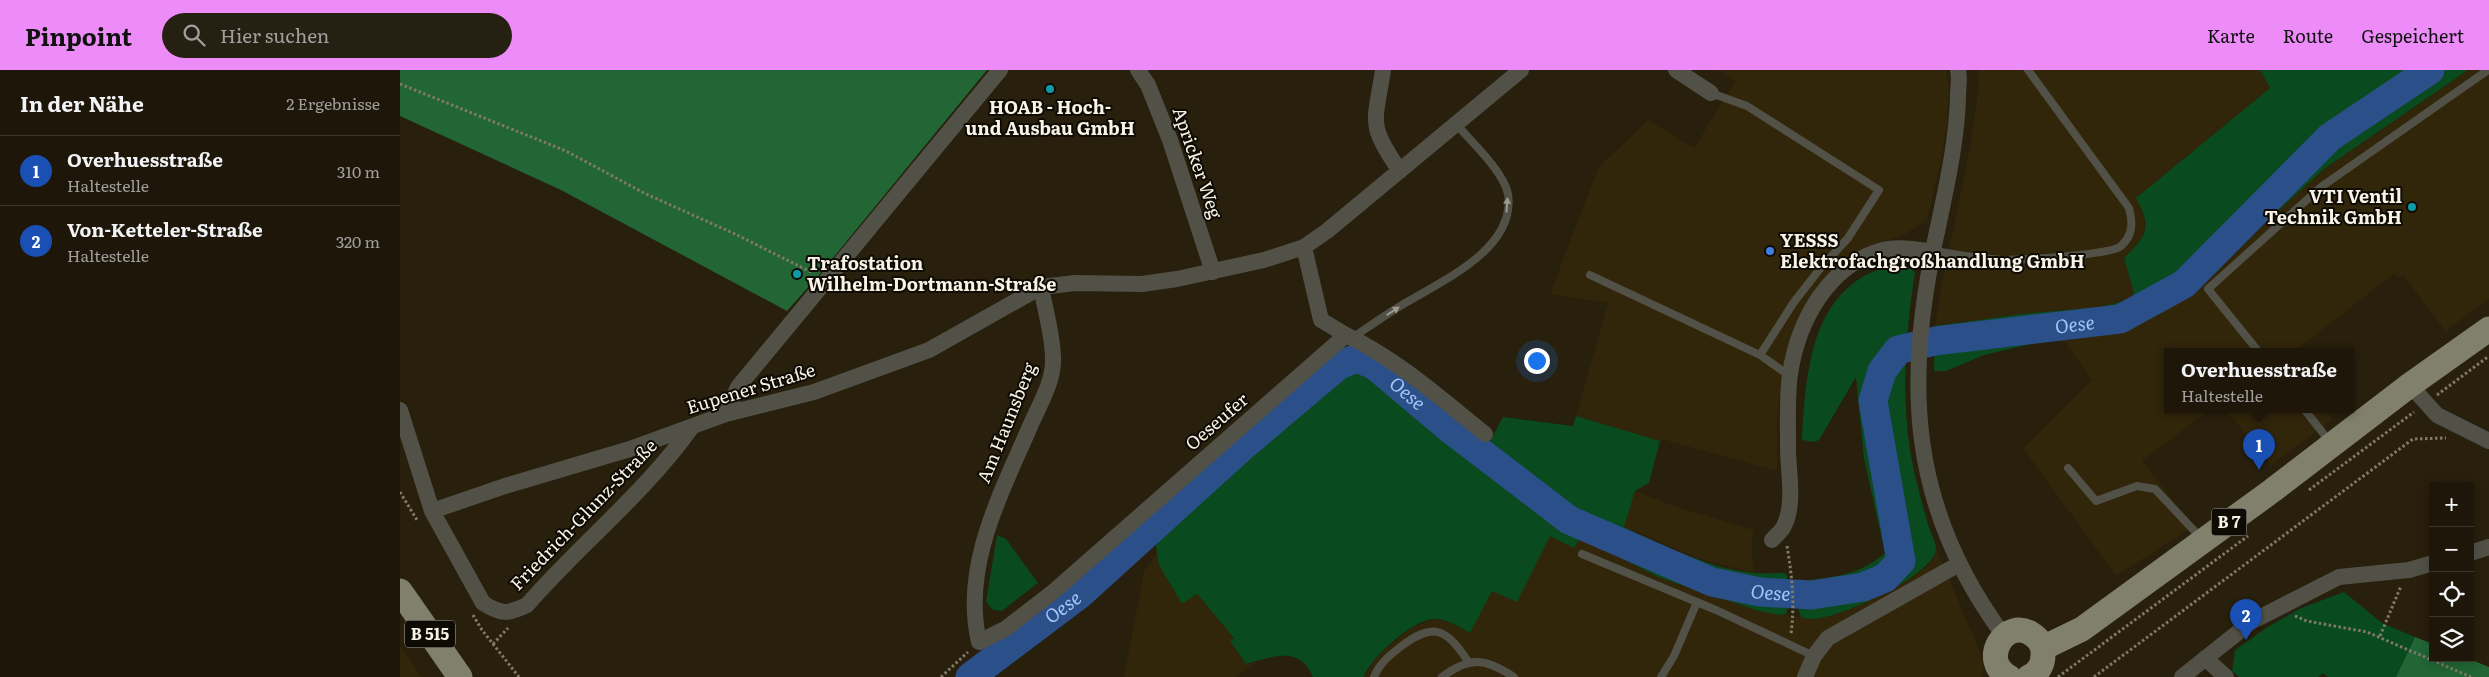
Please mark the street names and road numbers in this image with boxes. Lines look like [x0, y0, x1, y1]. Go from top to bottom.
street label: Apricker Weg [1167, 103, 1230, 223]
street label: Eupener Straße [683, 355, 818, 420]
street label: Am Haunsberg [969, 357, 1042, 487]
street label: Oeseufer [1178, 385, 1254, 456]
street label: Friedrich-Glunz-Straße [503, 432, 663, 596]
road number: B 7 [2212, 508, 2246, 536]
road number: B 515 [405, 620, 455, 648]

